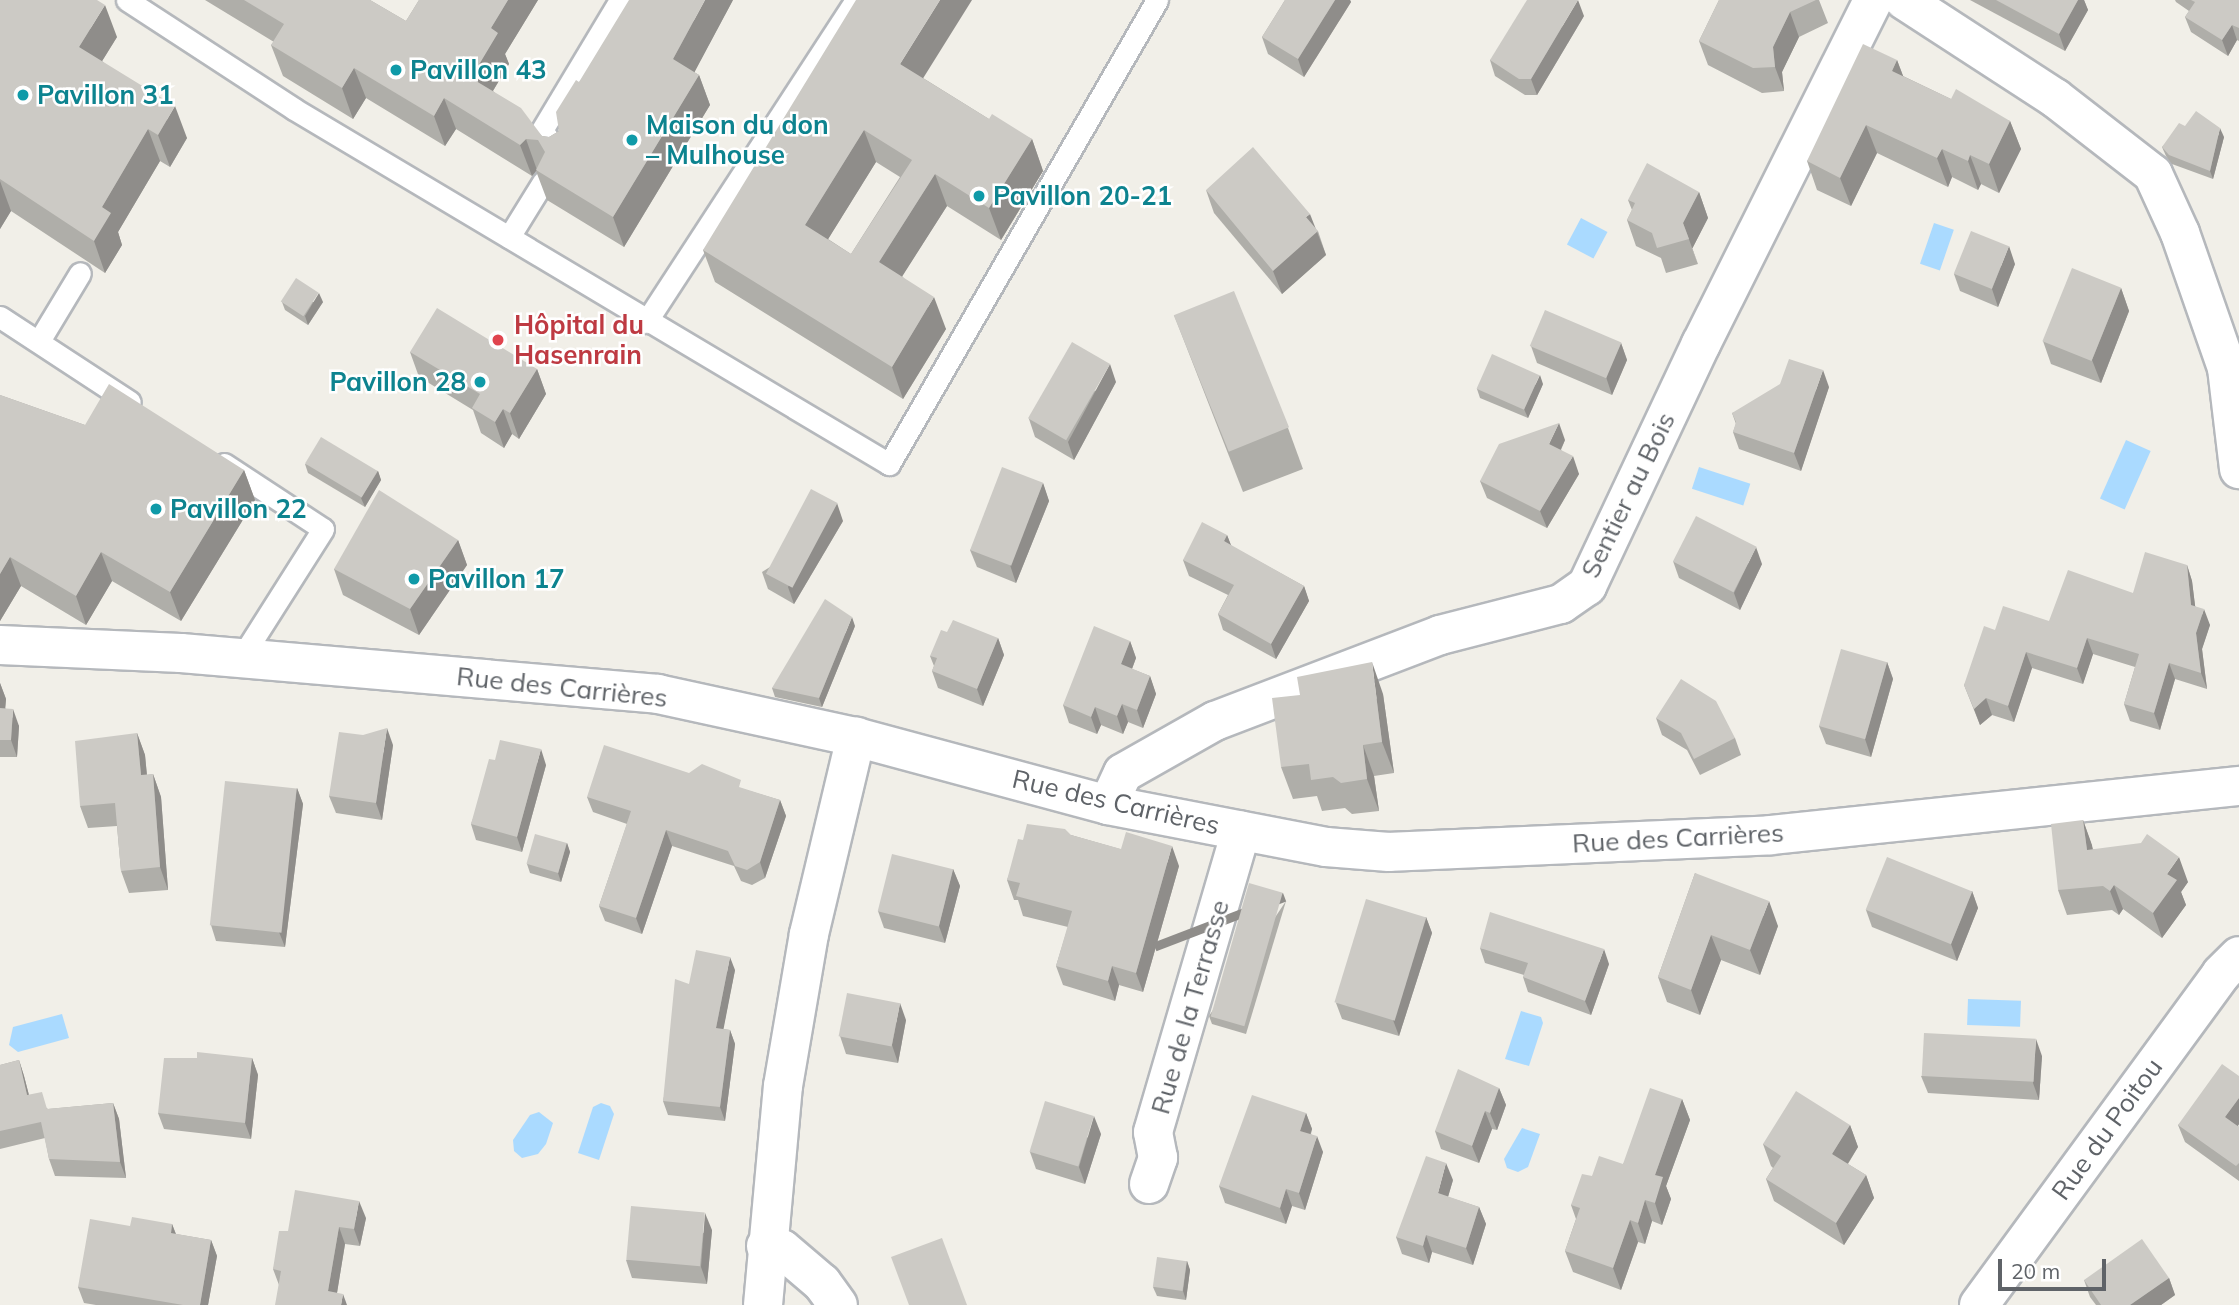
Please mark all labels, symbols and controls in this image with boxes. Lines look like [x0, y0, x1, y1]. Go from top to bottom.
place label: Pavillon 43 [410, 54, 547, 86]
marker: Pavillon 43 [388, 62, 404, 78]
place label: Pavillon 31 [37, 79, 174, 111]
marker: Pavillon 31 [15, 87, 31, 103]
place label: Maison du don – Mulhouse [646, 109, 829, 170]
marker: Maison du don – Mulhouse [624, 132, 640, 148]
place label: Pavillon 20-21 [993, 180, 1172, 212]
marker: Pavillon 20-21 [971, 188, 987, 204]
place label: Hôpital du Hasenrain [514, 309, 644, 370]
marker: Hôpital du Hasenrain [488, 330, 508, 350]
place label: Pavillon 28 [329, 366, 466, 398]
marker: Pavillon 28 [472, 374, 488, 390]
street label: Sentier au Bois [1574, 407, 1682, 583]
place label: Pavillon 22 [170, 493, 307, 525]
marker: Pavillon 22 [148, 501, 164, 517]
place label: Pavillon 17 [428, 563, 565, 595]
marker: Pavillon 17 [406, 571, 422, 587]
street label: Rue des Carrières [455, 660, 669, 714]
street label: Rue des Carrières [1009, 763, 1223, 841]
street label: Rue des Carrières [1571, 817, 1785, 859]
street label: Rue de la Terrasse [1145, 896, 1235, 1118]
street label: Rue du Poitou [2045, 1052, 2169, 1206]
scale bar [2001, 1246, 2110, 1290]
text: 20 m [2011, 1258, 2060, 1284]

